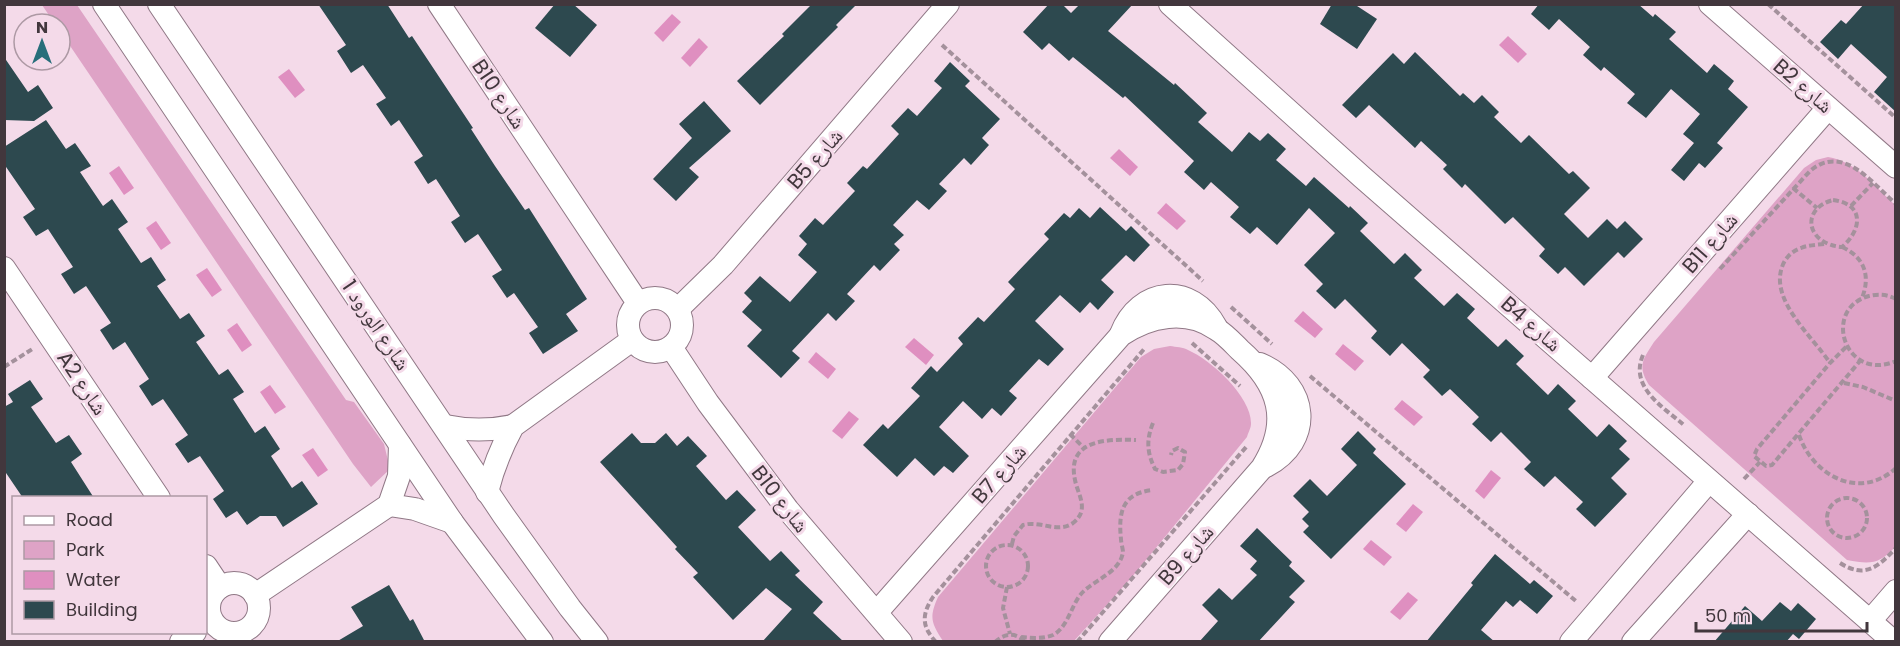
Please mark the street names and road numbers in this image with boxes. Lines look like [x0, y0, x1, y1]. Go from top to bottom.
street label: B2 شارع [1767, 52, 1839, 120]
street label: B10 شارع [465, 53, 533, 134]
street label: B5 شارع [780, 122, 849, 195]
street label: B11 شارع [1675, 206, 1744, 279]
street label: شارع الورود 1 [335, 274, 417, 376]
street label: B4 شارع [1495, 289, 1568, 358]
street label: A2 شارع [50, 345, 115, 421]
street label: B7 شارع [965, 438, 1032, 510]
street label: B10 شارع [745, 459, 816, 538]
street label: B9 شارع [1151, 518, 1220, 591]

